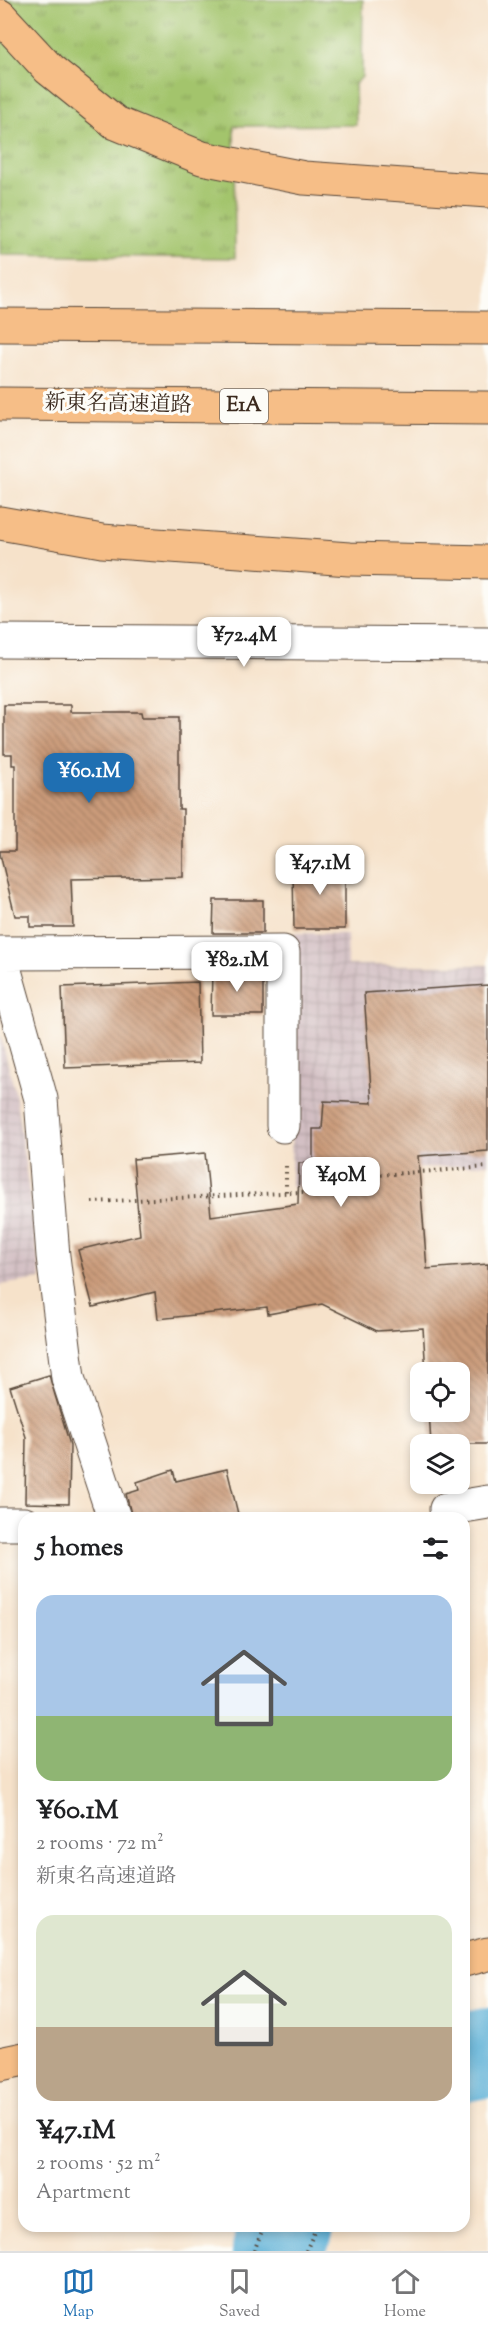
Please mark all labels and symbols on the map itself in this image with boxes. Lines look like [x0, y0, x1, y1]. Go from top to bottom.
street label: 新東名高速道路 [44, 389, 192, 421]
road number: E1A [220, 389, 268, 423]
pin: ¥72.4M [195, 617, 293, 668]
pin: ¥60.1M [40, 753, 138, 804]
pin: ¥47.1M [271, 845, 369, 896]
pin: ¥82.1M [188, 942, 286, 993]
pin: ¥40M [305, 1157, 377, 1208]

